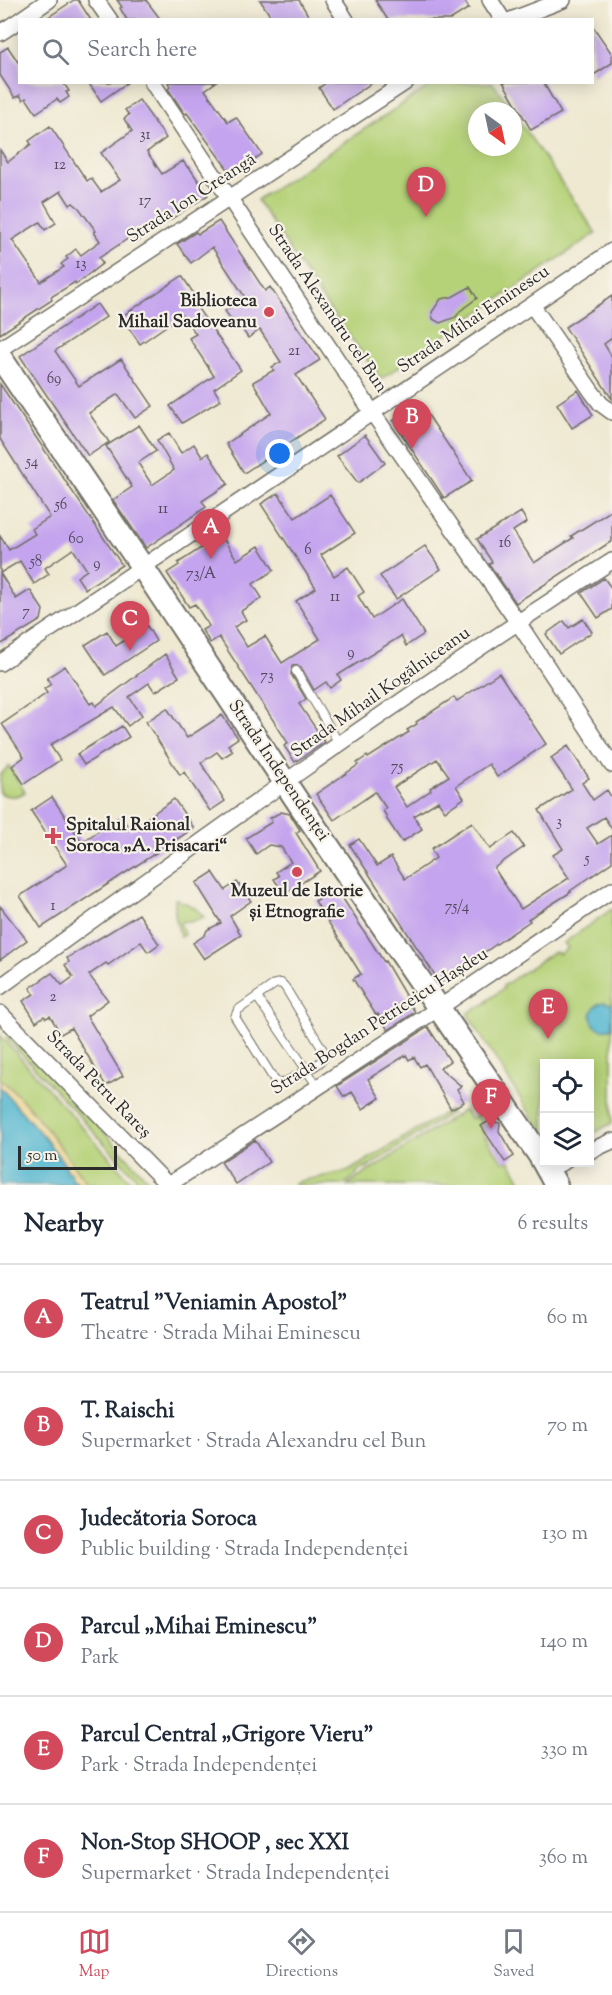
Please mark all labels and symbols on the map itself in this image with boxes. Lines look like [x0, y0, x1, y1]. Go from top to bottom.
north arrow [468, 102, 522, 156]
house number: 31 [139, 125, 151, 146]
street label: Strada Ion Creangă [122, 147, 262, 251]
house number: 12 [54, 155, 66, 176]
pin: D [406, 168, 446, 217]
house number: 17 [139, 191, 152, 212]
street label: Strada Alexandru cel Bun [261, 219, 394, 399]
house number: 13 [75, 254, 87, 275]
street label: Strada Mihai Eminescu [393, 259, 555, 381]
place label: Biblioteca Mihail Sadoveanu [118, 289, 258, 336]
marker: Biblioteca Mihail Sadoveanu [262, 305, 276, 319]
house number: 21 [288, 341, 300, 362]
house number: 69 [47, 369, 61, 390]
pin: B [392, 400, 432, 449]
your location [265, 439, 294, 468]
house number: 54 [25, 452, 39, 473]
house number: 56 [54, 495, 67, 516]
house number: 11 [158, 499, 168, 520]
pin: A [192, 510, 230, 559]
house number: 60 [68, 529, 84, 550]
house number: 16 [499, 533, 511, 554]
house number: 6 [304, 540, 312, 561]
house number: 58 [29, 552, 42, 573]
house number: 9 [93, 554, 101, 575]
house number: 73/A [186, 564, 216, 585]
house number: 11 [330, 587, 340, 608]
house number: 7 [22, 602, 30, 623]
pin: C [110, 602, 150, 651]
street label: Strada Mihail Kogălniceanu [286, 621, 476, 765]
house number: 9 [347, 643, 355, 664]
house number: 73 [260, 666, 274, 687]
street label: Strada Independenței [221, 695, 335, 847]
house number: 75 [391, 757, 403, 778]
house number: 3 [556, 812, 562, 833]
place label: Spitalul Raional Soroca „A. Prisacari“ [66, 813, 227, 860]
marker: Spitalul Raional Soroca „A. Prisacari“ [44, 827, 62, 845]
house number: 5 [583, 849, 590, 870]
marker: Muzeul de Istorie și Etnografie [290, 865, 304, 879]
place label: Muzeul de Istorie și Etnografie [231, 879, 364, 926]
house number: 1 [50, 896, 56, 917]
house number: 75/4 [445, 897, 470, 918]
street label: Strada Bogdan Petriceicu Hașdeu [266, 942, 494, 1102]
house number: 2 [49, 987, 57, 1008]
pin: E [528, 990, 568, 1039]
street label: Strada Petru Rareș [39, 1025, 157, 1145]
pin: F [472, 1080, 510, 1129]
scale bar [18, 1143, 117, 1170]

